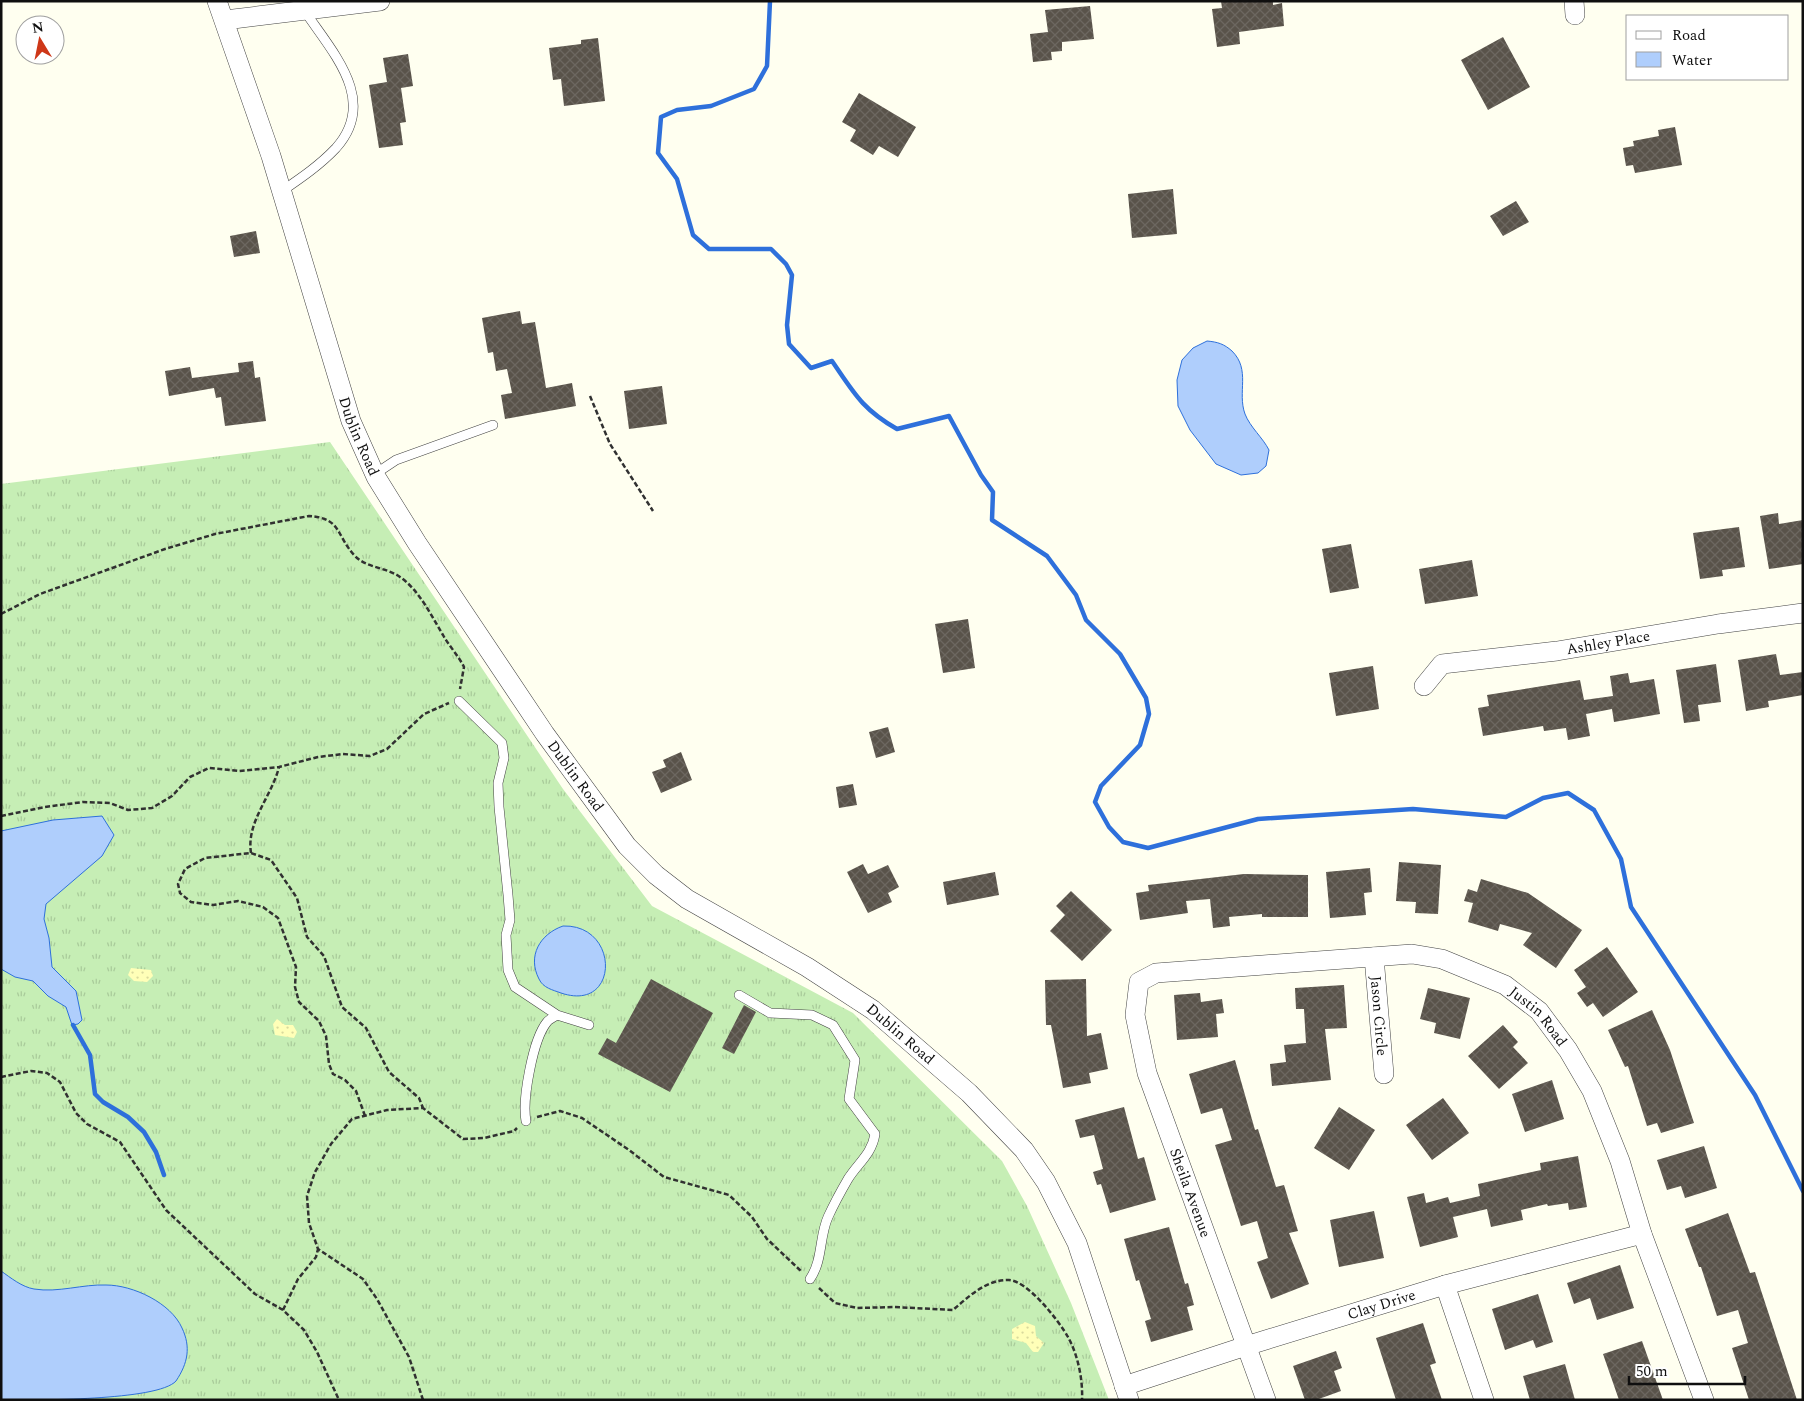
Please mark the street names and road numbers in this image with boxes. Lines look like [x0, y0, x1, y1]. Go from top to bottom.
street label: Dublin Road [333, 394, 386, 480]
street label: Ashley Place [1564, 624, 1652, 661]
street label: Dublin Road [542, 735, 610, 817]
street label: Jason Circle [1364, 975, 1394, 1057]
street label: Justin Road [1504, 980, 1573, 1051]
street label: Dublin Road [861, 998, 940, 1070]
street label: Sheila Avenue [1163, 1145, 1217, 1241]
street label: Clay Drive [1344, 1283, 1418, 1326]

